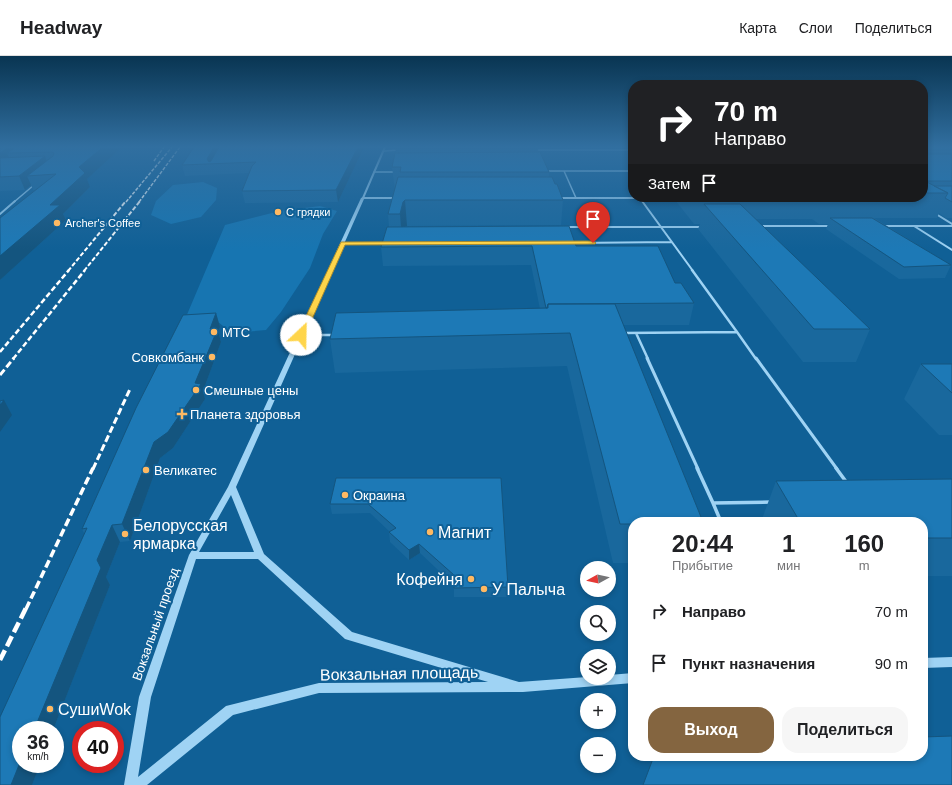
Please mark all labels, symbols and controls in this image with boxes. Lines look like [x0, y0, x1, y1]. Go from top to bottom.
text: Headway [20, 17, 102, 38]
text: Карта [739, 20, 777, 36]
text: Слои [799, 20, 833, 36]
text: Поделиться [855, 20, 932, 36]
icon: right [648, 96, 700, 148]
text: 70 m [714, 96, 778, 127]
text: Направо [714, 129, 786, 149]
icon: arrive [698, 172, 720, 194]
text: Затем [648, 175, 690, 192]
pin [576, 202, 610, 243]
place label: С грядки [286, 206, 330, 218]
marker: С грядки [273, 207, 283, 217]
icon: arrive [582, 208, 604, 230]
place label: Archer's Coffee [65, 217, 140, 229]
marker: Archer's Coffee [52, 218, 62, 228]
position arrow [280, 314, 322, 356]
place label: МТС [222, 325, 250, 340]
marker: МТС [209, 327, 219, 337]
place label: Совкомбанк [131, 350, 204, 365]
marker: Совкомбанк [207, 352, 217, 362]
place label: Смешные цены [204, 383, 298, 398]
marker: Смешные цены [191, 385, 201, 395]
place label: Планета здоровья [190, 407, 300, 422]
marker: Планета здоровья [177, 409, 187, 419]
place label: Великатес [154, 463, 217, 478]
marker: Великатес [141, 465, 151, 475]
place label: Окраина [353, 488, 406, 503]
marker: Окраина [340, 490, 350, 500]
place label: Белорусская ярмарка [133, 517, 228, 552]
place label: Магнит [438, 524, 492, 541]
marker: Магнит [425, 527, 435, 537]
marker: Белорусская ярмарка [120, 529, 130, 539]
text: 20:44 [672, 530, 733, 557]
text: 1 [782, 530, 795, 557]
text: 160 [844, 530, 884, 557]
text: Прибытие [672, 558, 733, 573]
text: мин [777, 558, 800, 573]
text: m [859, 558, 870, 573]
north arrow [580, 561, 616, 597]
map controls [580, 561, 616, 773]
street label: Вокзальный проезд [129, 565, 182, 683]
place label: Кофейня [396, 571, 463, 588]
marker: Кофейня [466, 574, 476, 584]
place label: У Палыча [492, 581, 565, 598]
marker: У Палыча [479, 584, 489, 594]
icon: right [648, 600, 670, 622]
text: Направо [682, 603, 746, 620]
text: 70 m [875, 603, 908, 620]
button: search [580, 605, 616, 641]
button: layers [580, 649, 616, 685]
icon: arrive [648, 652, 670, 674]
text: Пункт назначения [682, 655, 815, 672]
text: 90 m [875, 655, 908, 672]
street label: Вокзальная площадь [320, 664, 478, 683]
button: + [580, 693, 616, 729]
place label: СушиWok [58, 701, 132, 718]
marker: СушиWok [45, 704, 55, 714]
button: Выход [648, 707, 774, 753]
button: Поделиться [782, 707, 908, 753]
speed limit sign: 40 [72, 721, 124, 773]
text: 36 [27, 731, 49, 753]
button: − [580, 737, 616, 773]
text: km/h [27, 751, 49, 762]

